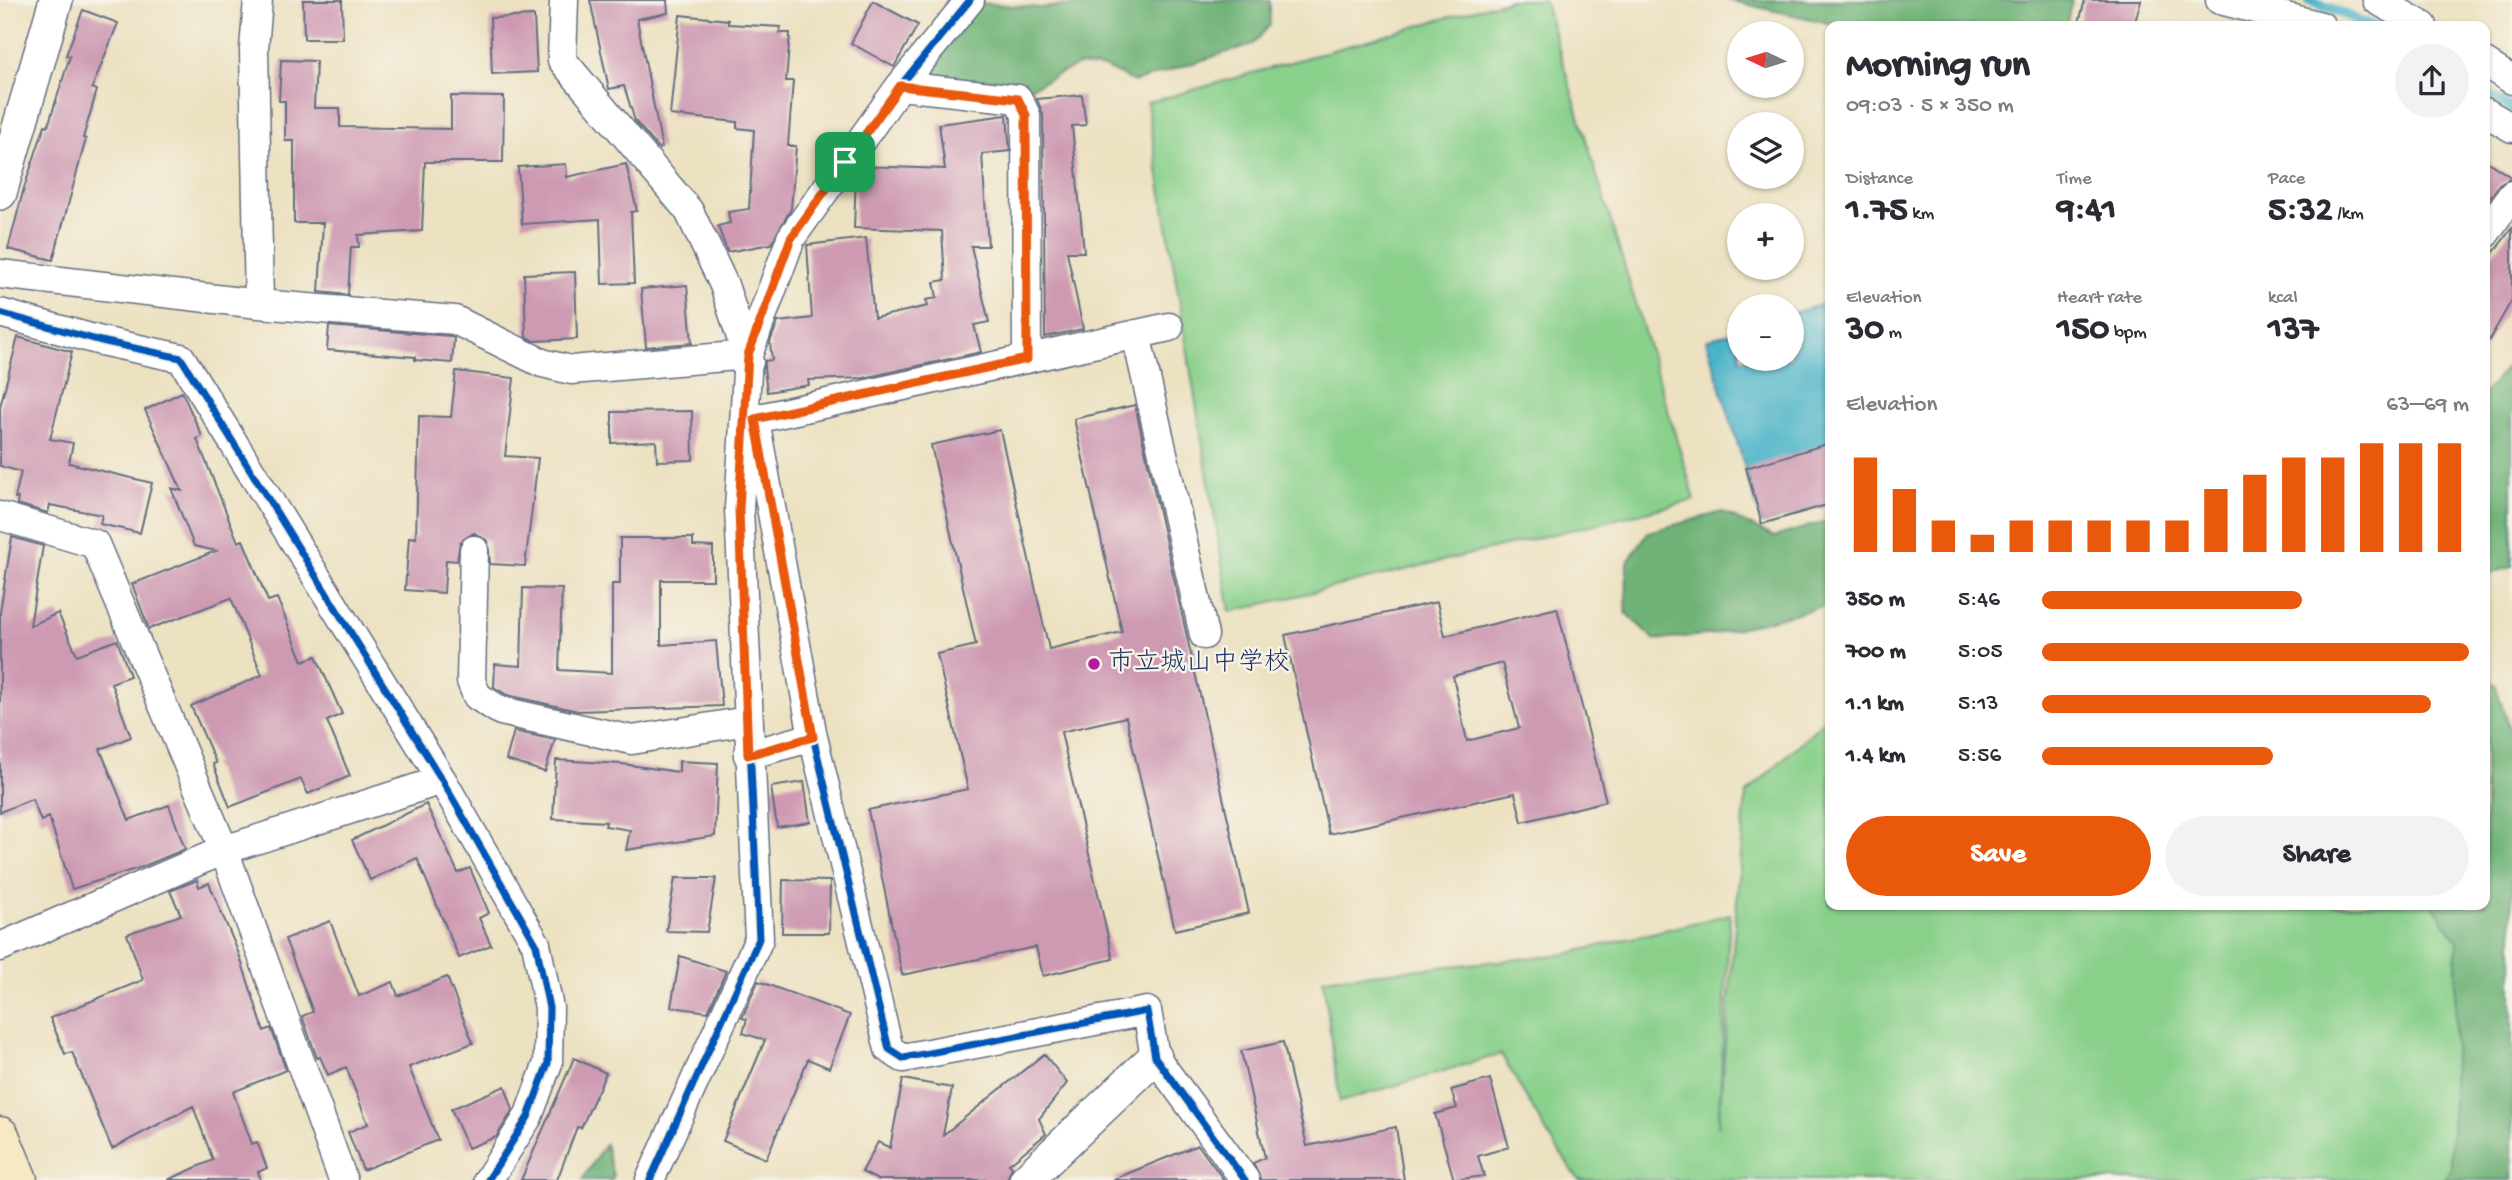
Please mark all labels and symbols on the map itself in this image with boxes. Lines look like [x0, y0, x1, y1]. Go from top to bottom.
north arrow [1727, 21, 1804, 98]
pin [815, 132, 875, 192]
place label: 市立城山中学校 [1108, 647, 1290, 680]
marker: 市立城山中学校 [1086, 656, 1102, 672]

